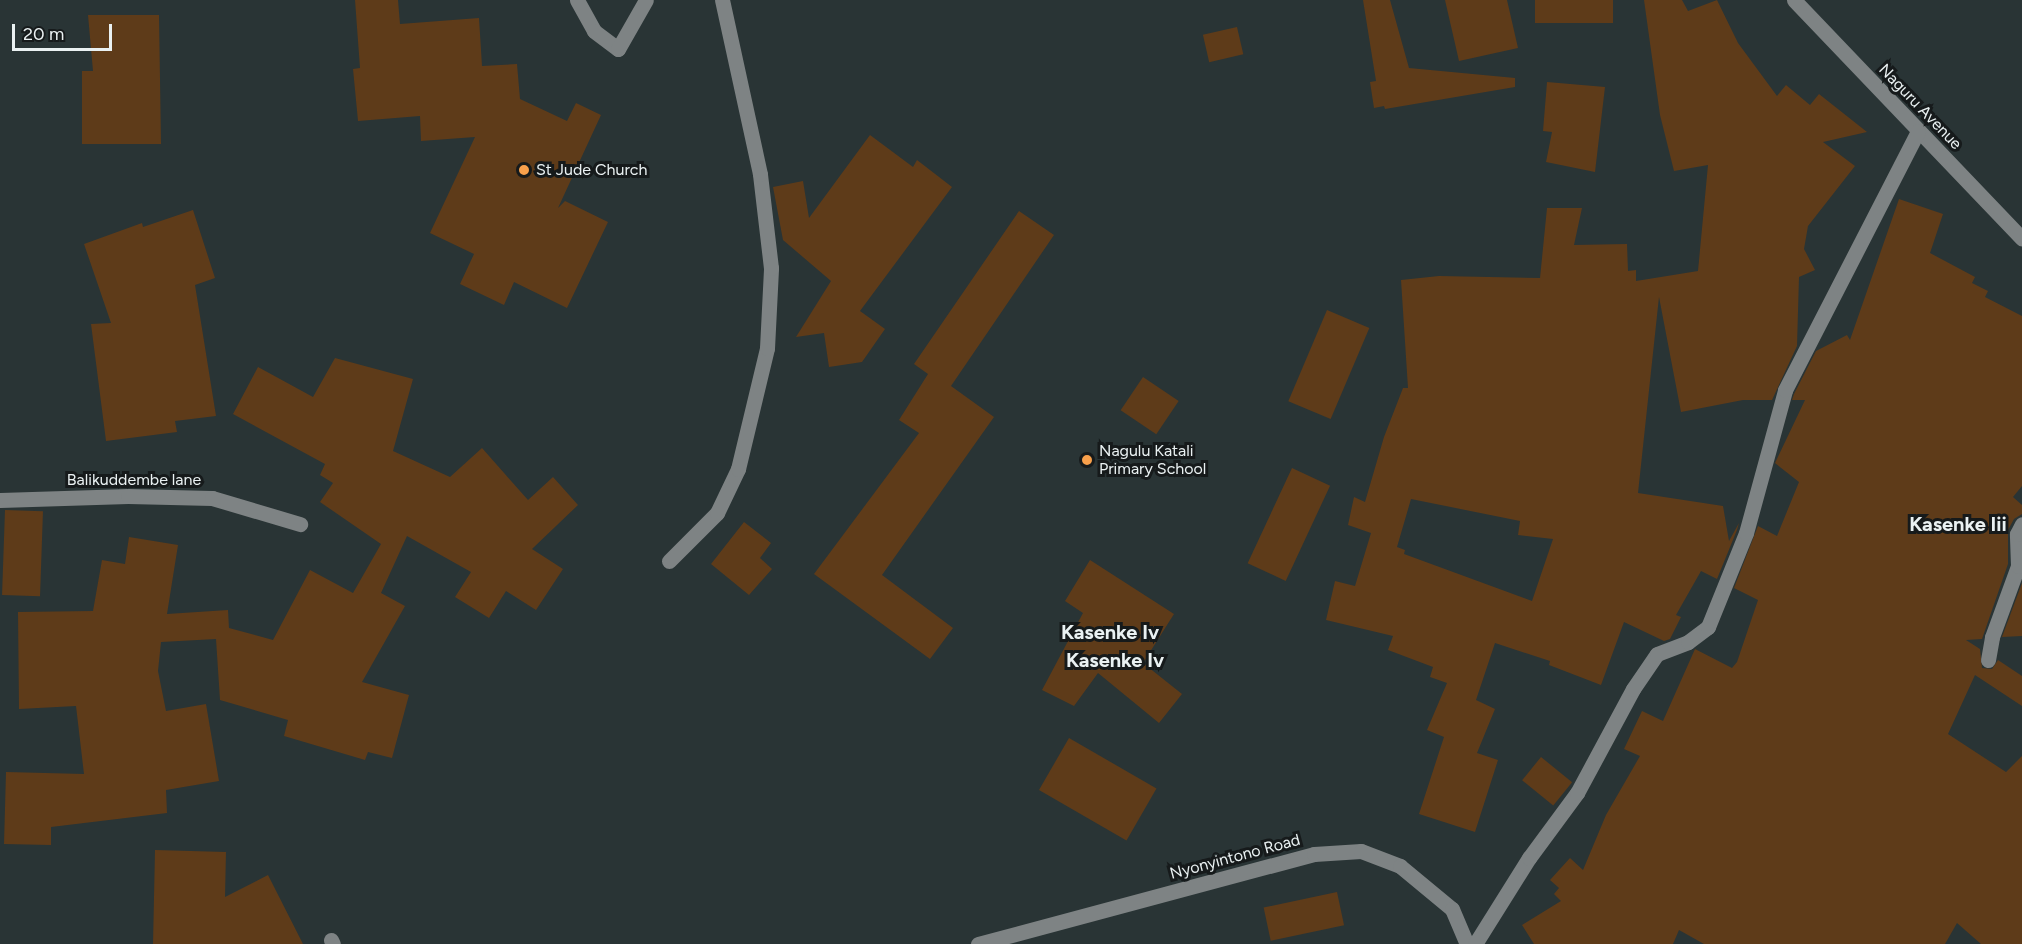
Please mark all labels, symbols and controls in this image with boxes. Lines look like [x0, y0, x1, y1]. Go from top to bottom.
scale bar [15, 12, 116, 50]
text: 20 m [23, 23, 64, 45]
street label: Naguru Avenue [1874, 60, 1966, 154]
place label: St Jude Church [536, 160, 647, 180]
marker: St Jude Church [517, 163, 531, 177]
place label: Nagulu Katali Primary School [1099, 441, 1206, 479]
marker: Nagulu Katali Primary School [1080, 453, 1094, 467]
street label: Balikuddembe lane [67, 470, 201, 490]
district label: Kasenke Iii [1909, 512, 2007, 536]
district label: Kasenke Iv [1061, 620, 1159, 644]
district label: Kasenke Iv [1066, 648, 1164, 672]
street label: Nyonyintono Road [1168, 830, 1302, 884]

